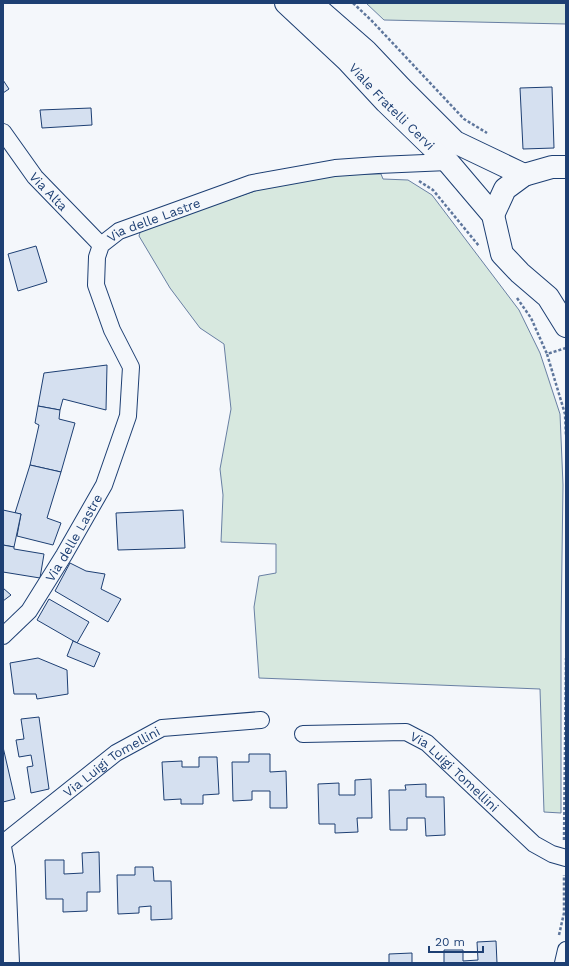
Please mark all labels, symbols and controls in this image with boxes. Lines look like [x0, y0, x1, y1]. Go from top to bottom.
street label: Viale Fratelli Cervi [346, 60, 438, 153]
street label: Via Alta [26, 169, 71, 214]
street label: Via delle Lastre [104, 195, 202, 245]
street label: Via delle Lastre [42, 491, 105, 584]
street label: Via Luigi Tomellini [60, 723, 162, 800]
street label: Via Luigi Tomellini [408, 728, 502, 815]
scale bar [429, 928, 483, 954]
text: 20 m [435, 935, 465, 949]

